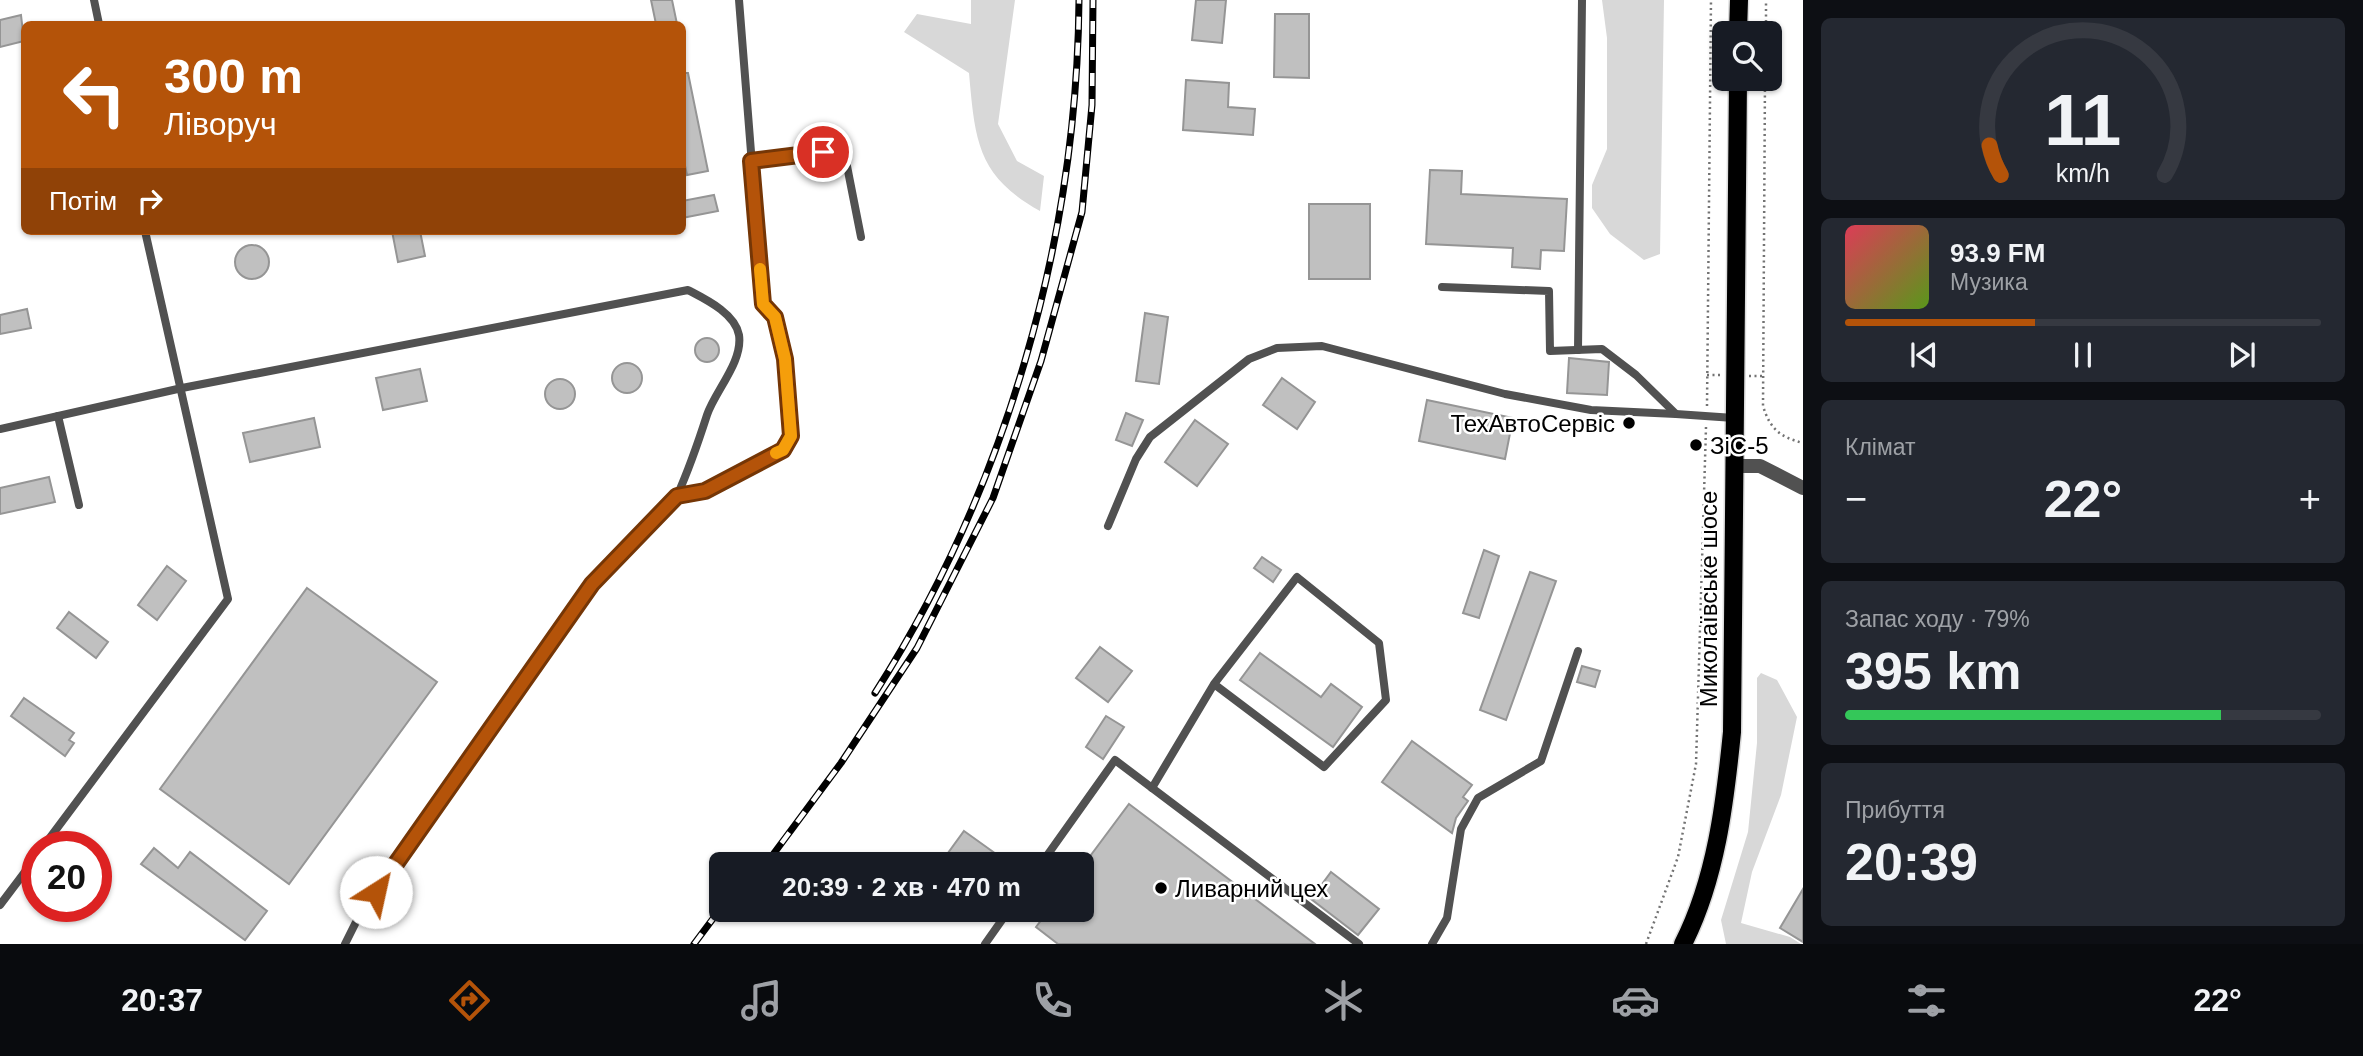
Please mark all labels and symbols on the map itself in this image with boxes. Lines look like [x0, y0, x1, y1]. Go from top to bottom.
pin [793, 122, 853, 182]
place label: ТехАвтоСервіс [1450, 410, 1615, 437]
marker: ТехАвтоСервіс [1621, 415, 1637, 431]
place label: ЗіС-5 [1710, 432, 1769, 459]
marker: ЗіС-5 [1688, 437, 1704, 453]
street label: Миколаївське шосе [1695, 491, 1722, 707]
speed limit sign: 20 [21, 831, 112, 922]
position arrow [339, 855, 413, 929]
place label: Ливарний цех [1175, 875, 1328, 902]
marker: Ливарний цех [1153, 880, 1169, 896]

